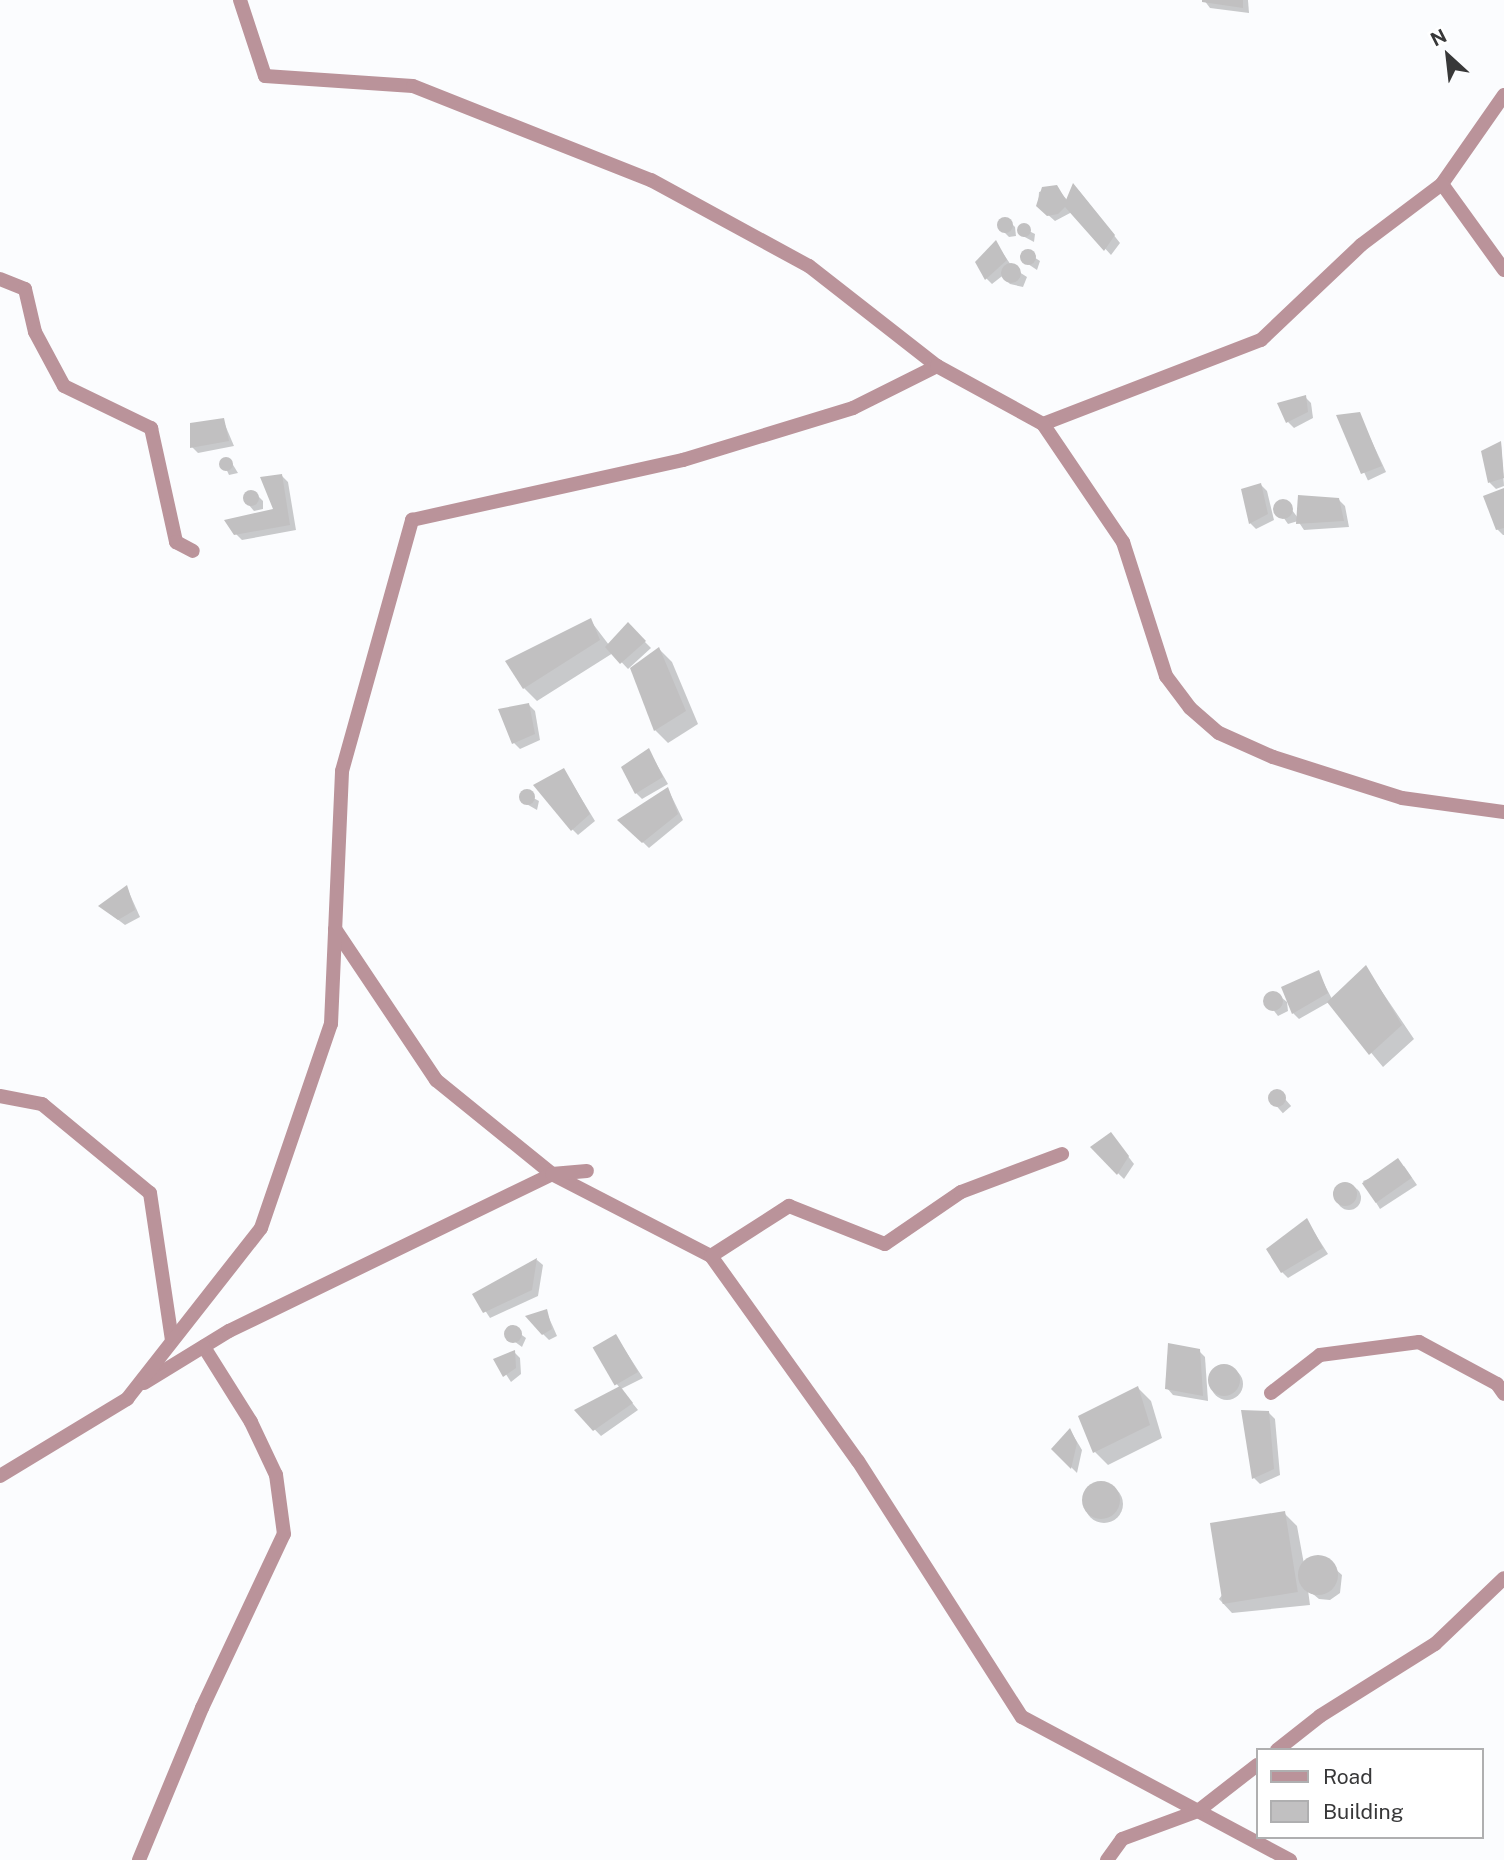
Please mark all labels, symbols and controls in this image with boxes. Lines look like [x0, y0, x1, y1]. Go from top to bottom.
north arrow [1413, 21, 1483, 91]
text: N [1427, 24, 1450, 50]
legend [1256, 1748, 1483, 1839]
text: Road [1323, 1764, 1373, 1789]
text: Building [1323, 1799, 1404, 1824]

